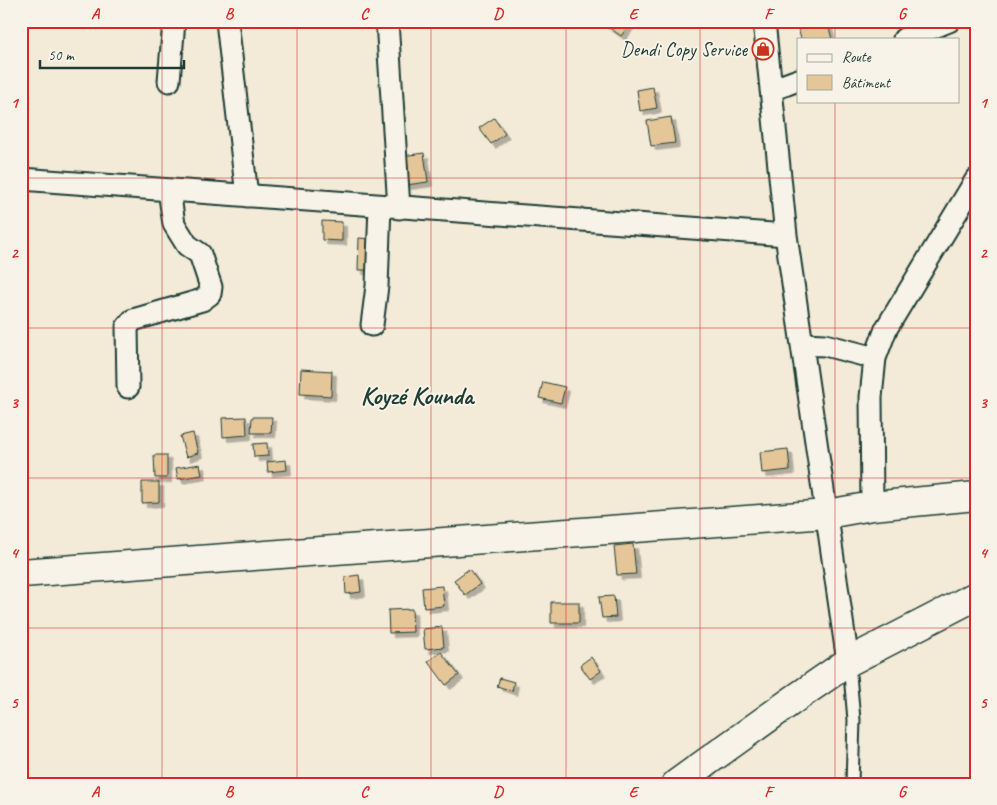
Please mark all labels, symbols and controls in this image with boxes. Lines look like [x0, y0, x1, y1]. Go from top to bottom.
text: A [91, 4, 101, 24]
text: B [225, 4, 235, 24]
text: C [360, 4, 370, 24]
text: D [493, 4, 504, 24]
text: E [629, 4, 640, 24]
text: F [764, 4, 775, 24]
text: G [898, 4, 908, 24]
place label: Dendi Copy Service [621, 37, 748, 62]
shop icon: Dendi Copy Service [751, 37, 775, 61]
scale bar [40, 38, 184, 70]
legend [797, 38, 960, 102]
text: 50 m [48, 46, 75, 65]
text: Route [842, 48, 872, 67]
text: Bâtiment [842, 74, 892, 93]
text: 1 [10, 93, 19, 113]
text: 1 [979, 93, 988, 113]
text: 2 [10, 243, 19, 263]
text: 2 [979, 243, 988, 263]
district label: Koyzé Kounda [361, 380, 476, 412]
text: 3 [10, 393, 19, 413]
text: 3 [979, 393, 988, 413]
text: 4 [10, 543, 19, 563]
text: 4 [979, 543, 988, 563]
text: 5 [11, 693, 20, 713]
text: 5 [980, 693, 989, 713]
text: A [91, 782, 101, 802]
text: B [225, 782, 235, 802]
text: C [360, 782, 370, 802]
text: D [493, 782, 504, 802]
text: E [629, 782, 640, 802]
text: F [764, 782, 775, 802]
text: G [898, 782, 908, 802]

